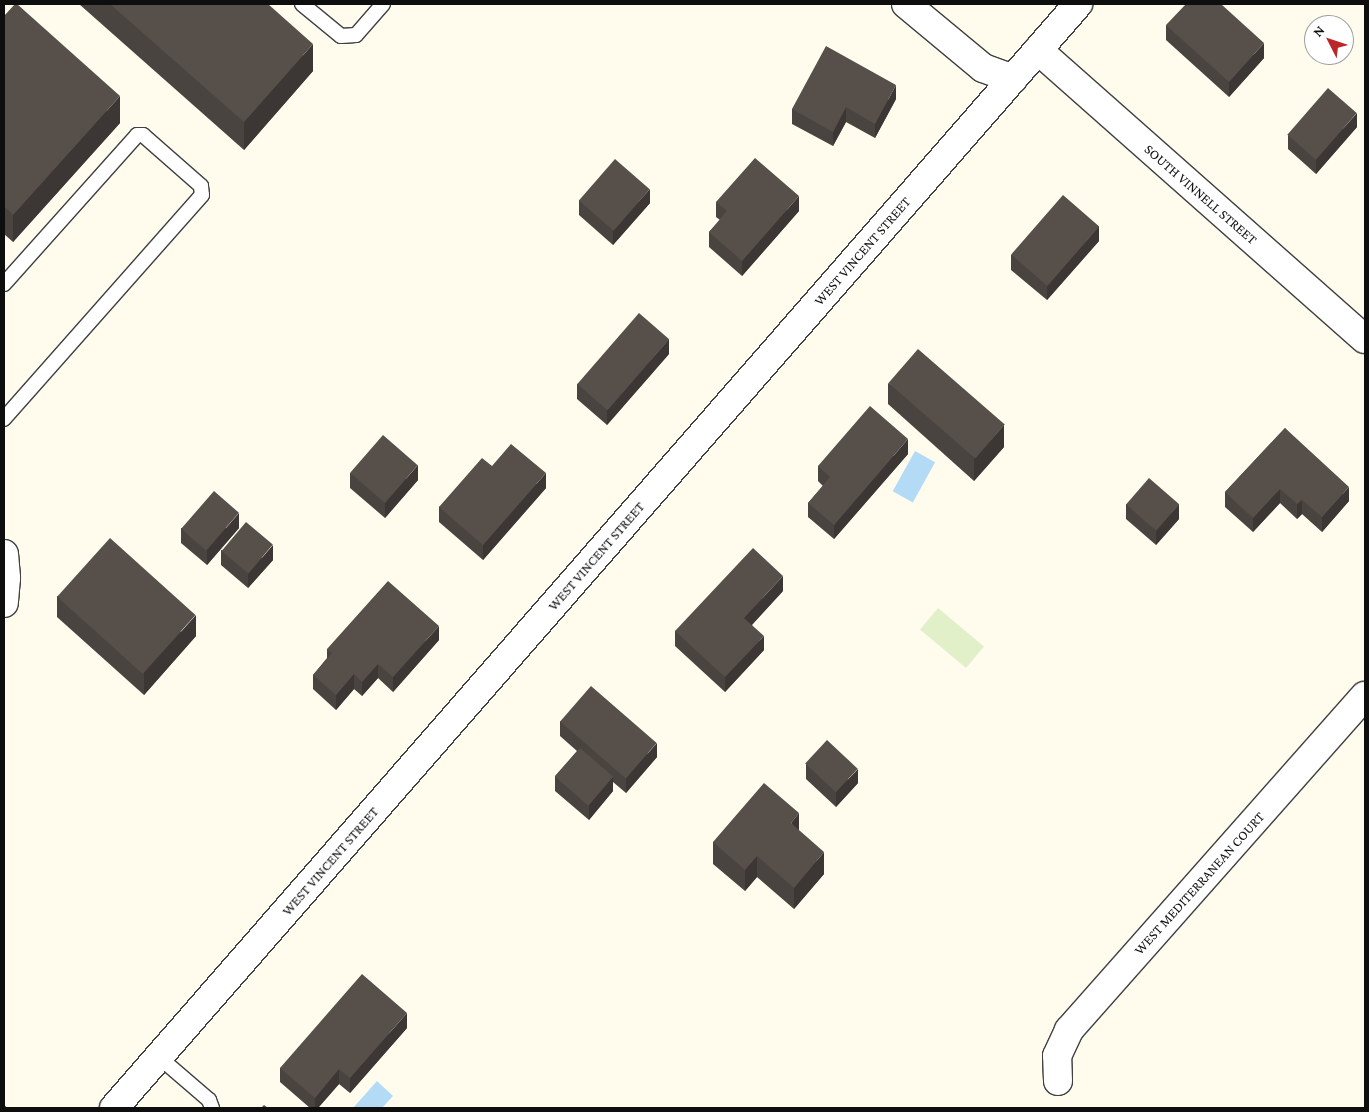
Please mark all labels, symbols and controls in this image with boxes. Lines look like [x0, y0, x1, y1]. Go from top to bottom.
north arrow [1304, 15, 1354, 65]
text: N [1309, 22, 1328, 40]
street label: SOUTH VINNELL STREET [1141, 140, 1261, 248]
street label: WEST VINCENT STREET [810, 193, 914, 309]
street label: WEST VINCENT STREET [544, 498, 648, 614]
street label: WEST VINCENT STREET [278, 803, 382, 919]
street label: WEST MEDITERRANEAN COURT [1130, 808, 1268, 958]

